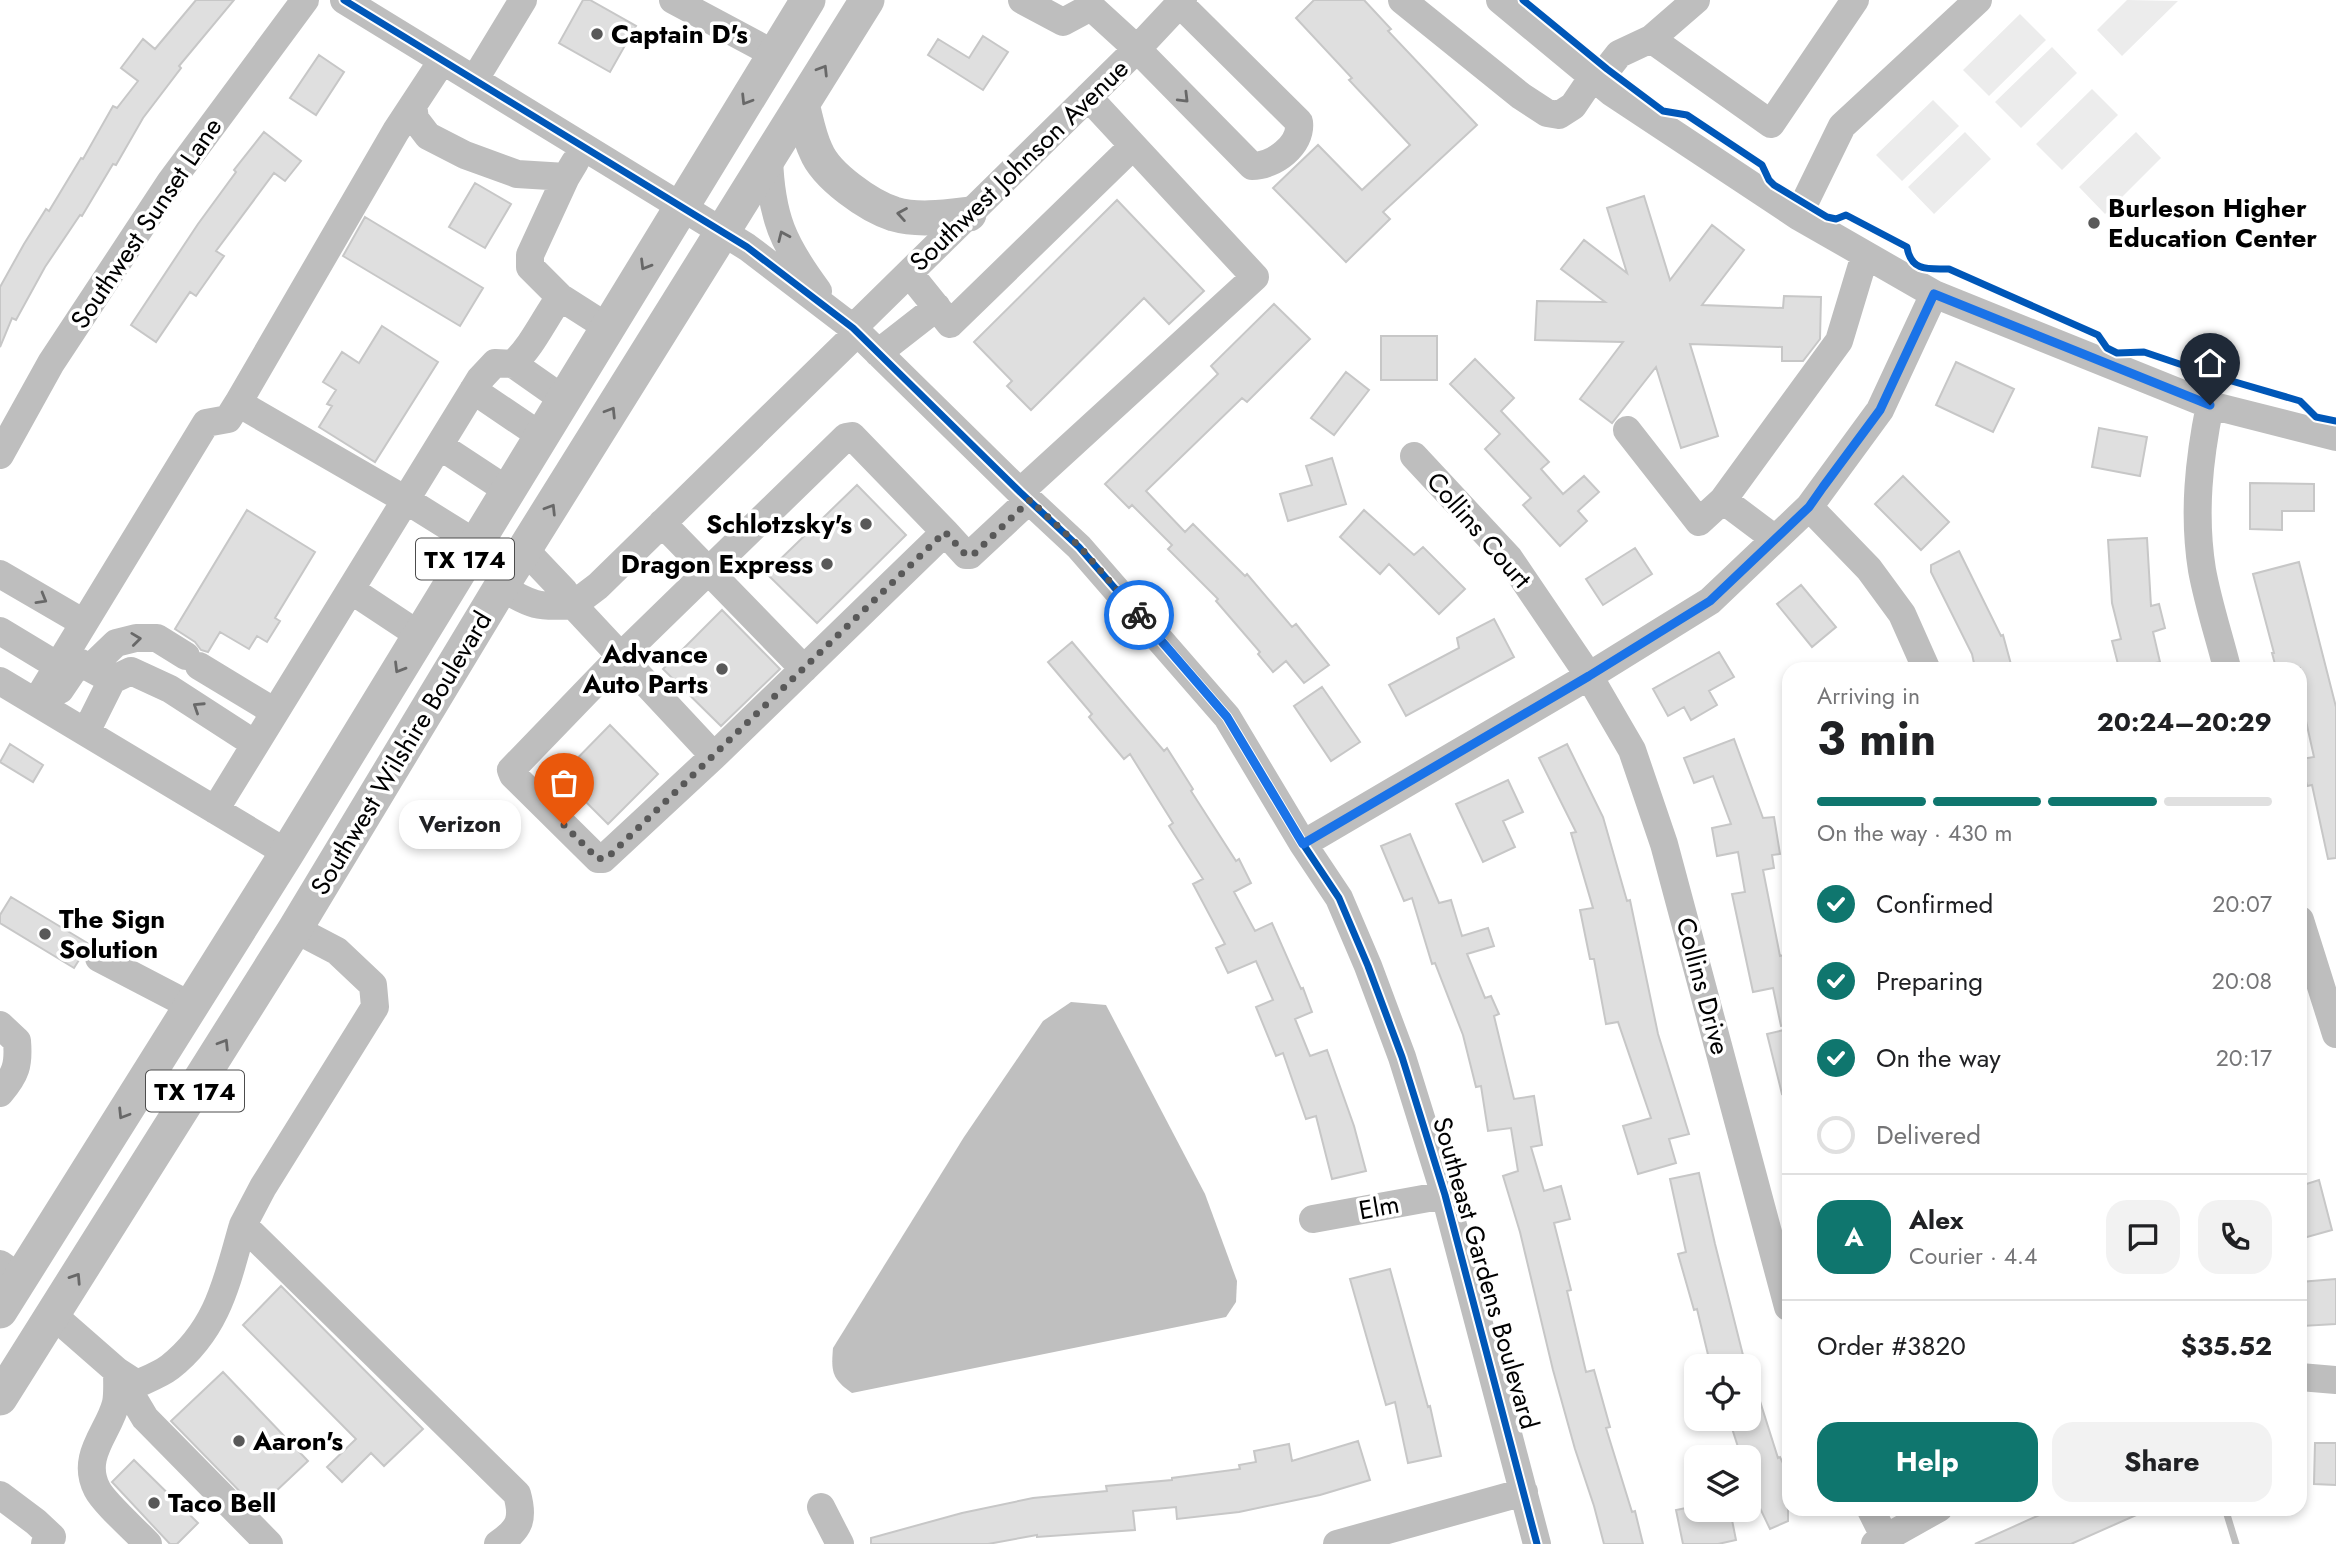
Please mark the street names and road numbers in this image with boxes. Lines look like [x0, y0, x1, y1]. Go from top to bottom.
street label: Southwest Johnson Avenue [901, 50, 1137, 280]
street label: Southwest Sunset Lane [61, 110, 231, 336]
street label: Collins Court [1418, 463, 1541, 597]
road number: TX 174 [416, 538, 514, 580]
street label: Southwest Wilshire Boulevard [301, 604, 501, 902]
street label: Collins Drive [1666, 913, 1740, 1059]
road number: TX 174 [146, 1070, 244, 1112]
street label: Southeast Gardens Boulevard [1423, 1112, 1549, 1434]
street label: Elm [1356, 1185, 1402, 1229]

